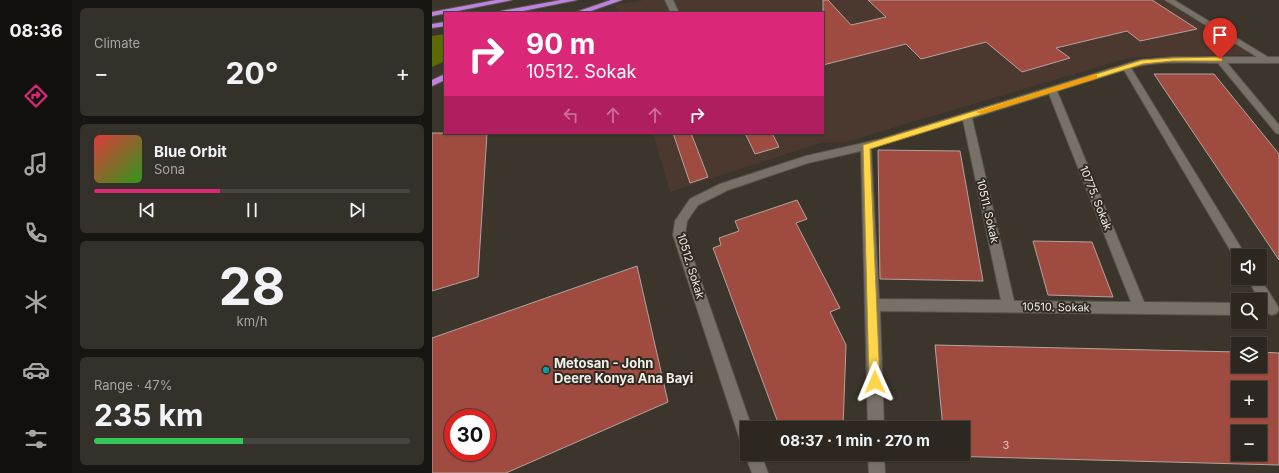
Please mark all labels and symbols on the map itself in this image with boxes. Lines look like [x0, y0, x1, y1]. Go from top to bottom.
pin [1203, 18, 1237, 59]
street label: 10775. Sokak [1077, 164, 1115, 232]
street label: 10511. Sokak [974, 178, 1002, 244]
street label: 10512. Sokak [674, 232, 708, 300]
street label: 10510. Sokak [1022, 299, 1090, 315]
place label: Metosan - John Deere Konya Ana Bayi [554, 355, 693, 386]
position arrow [854, 361, 896, 403]
marker: Metosan - John Deere Konya Ana Bayi [541, 365, 551, 375]
speed limit sign: 30 [444, 409, 496, 461]
house number: 3 [1003, 438, 1010, 452]

